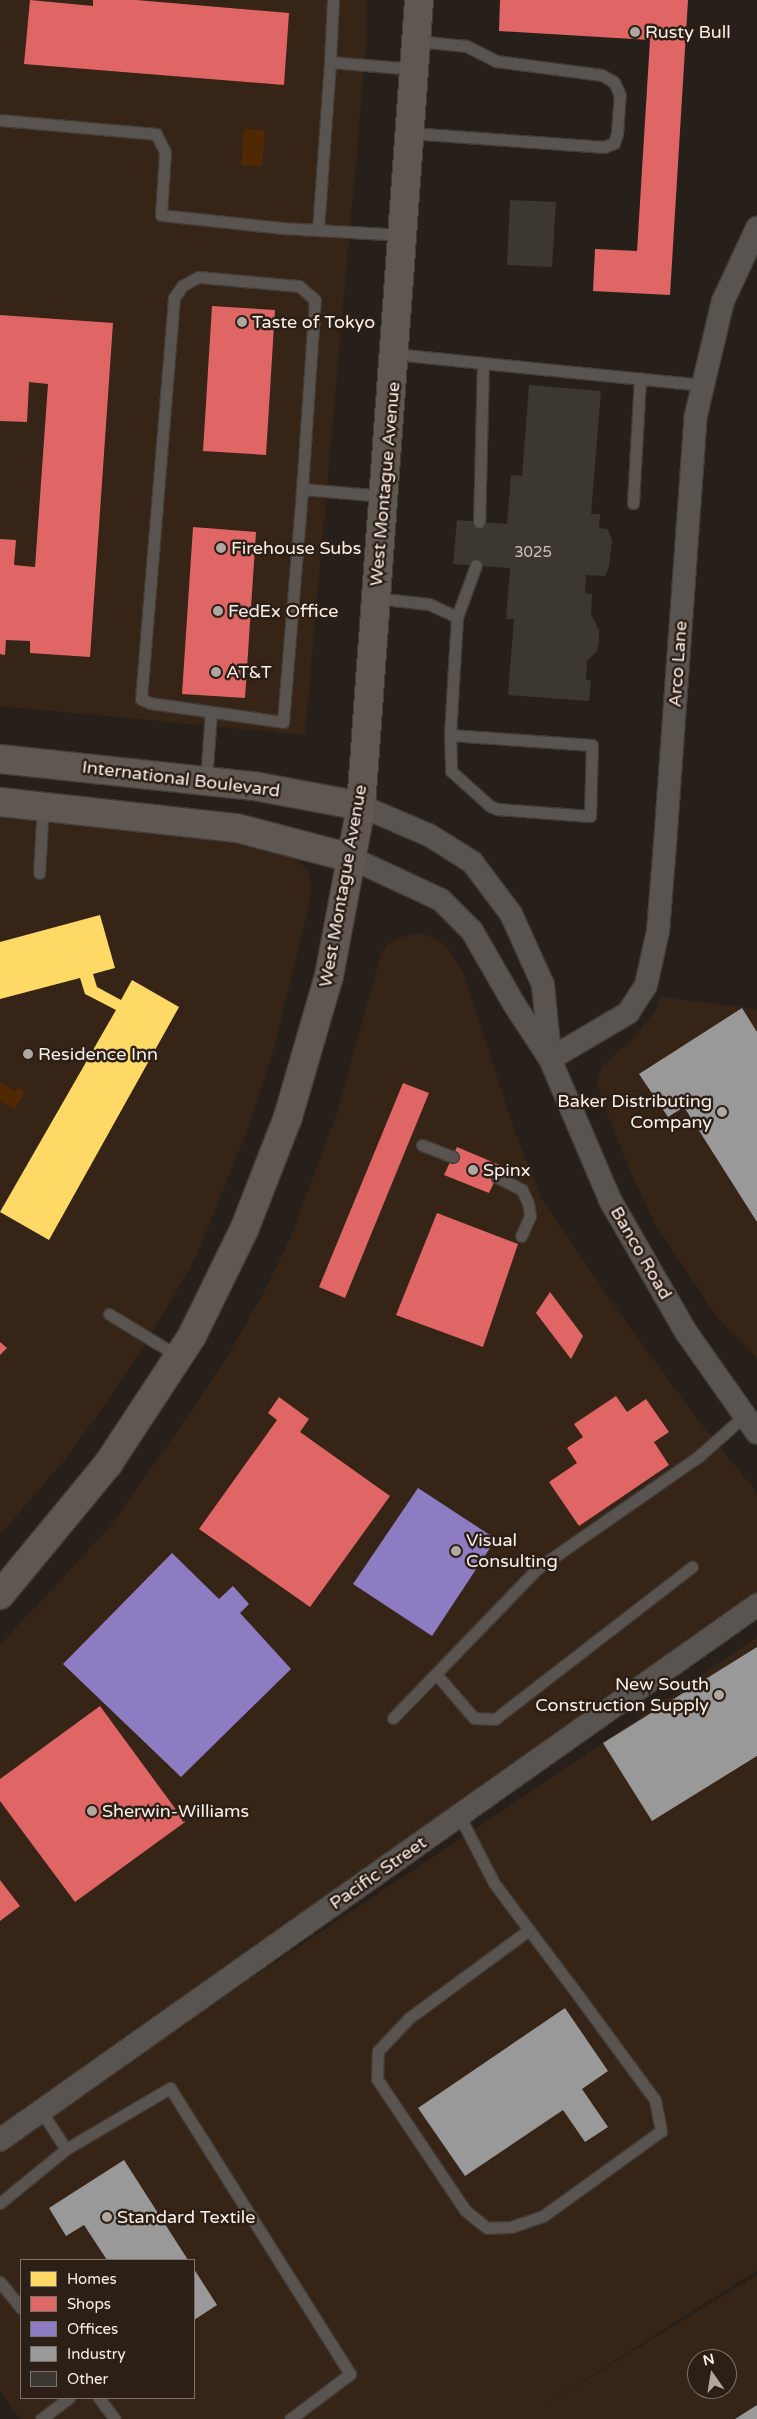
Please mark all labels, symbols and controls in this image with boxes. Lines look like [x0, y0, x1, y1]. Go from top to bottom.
place label: Rusty Bull [645, 21, 731, 43]
marker: Rusty Bull [629, 26, 641, 38]
place label: Taste of Tokyo [252, 311, 375, 333]
marker: Taste of Tokyo [236, 316, 248, 328]
street label: West Montague Avenue [365, 381, 405, 587]
place label: Firehouse Subs [231, 537, 361, 559]
marker: Firehouse Subs [215, 542, 227, 554]
house number: 3025 [514, 544, 552, 562]
place label: FedEx Office [228, 600, 338, 622]
marker: FedEx Office [212, 605, 224, 617]
street label: Arco Lane [664, 620, 692, 708]
place label: AT&T [226, 661, 272, 683]
marker: AT&T [210, 666, 222, 678]
street label: International Boulevard [81, 756, 281, 802]
street label: West Montague Avenue [315, 783, 371, 989]
place label: Residence Inn [38, 1043, 158, 1065]
marker: Residence Inn [22, 1048, 34, 1060]
place label: Baker Distributing Company [557, 1091, 712, 1134]
marker: Baker Distributing Company [716, 1106, 728, 1118]
place label: Spinx [483, 1159, 530, 1181]
marker: Spinx [467, 1164, 479, 1176]
street label: Banco Road [606, 1203, 676, 1303]
place label: Visual Consulting [466, 1530, 558, 1572]
marker: Visual Consulting [450, 1545, 462, 1557]
place label: New South Construction Supply [535, 1674, 709, 1716]
marker: New South Construction Supply [713, 1689, 725, 1701]
place label: Sherwin-Williams [102, 1800, 249, 1822]
marker: Sherwin-Williams [86, 1805, 98, 1817]
street label: Pacific Street [326, 1832, 430, 1914]
place label: Standard Textile [117, 2206, 255, 2228]
marker: Standard Textile [101, 2211, 113, 2223]
legend [20, 2259, 195, 2399]
text: Homes [67, 2270, 117, 2288]
text: Shops [67, 2295, 111, 2313]
text: Offices [67, 2320, 118, 2338]
text: Industry [67, 2345, 126, 2363]
north arrow [687, 2349, 737, 2399]
text: N [701, 2350, 716, 2369]
text: Other [67, 2370, 108, 2388]

